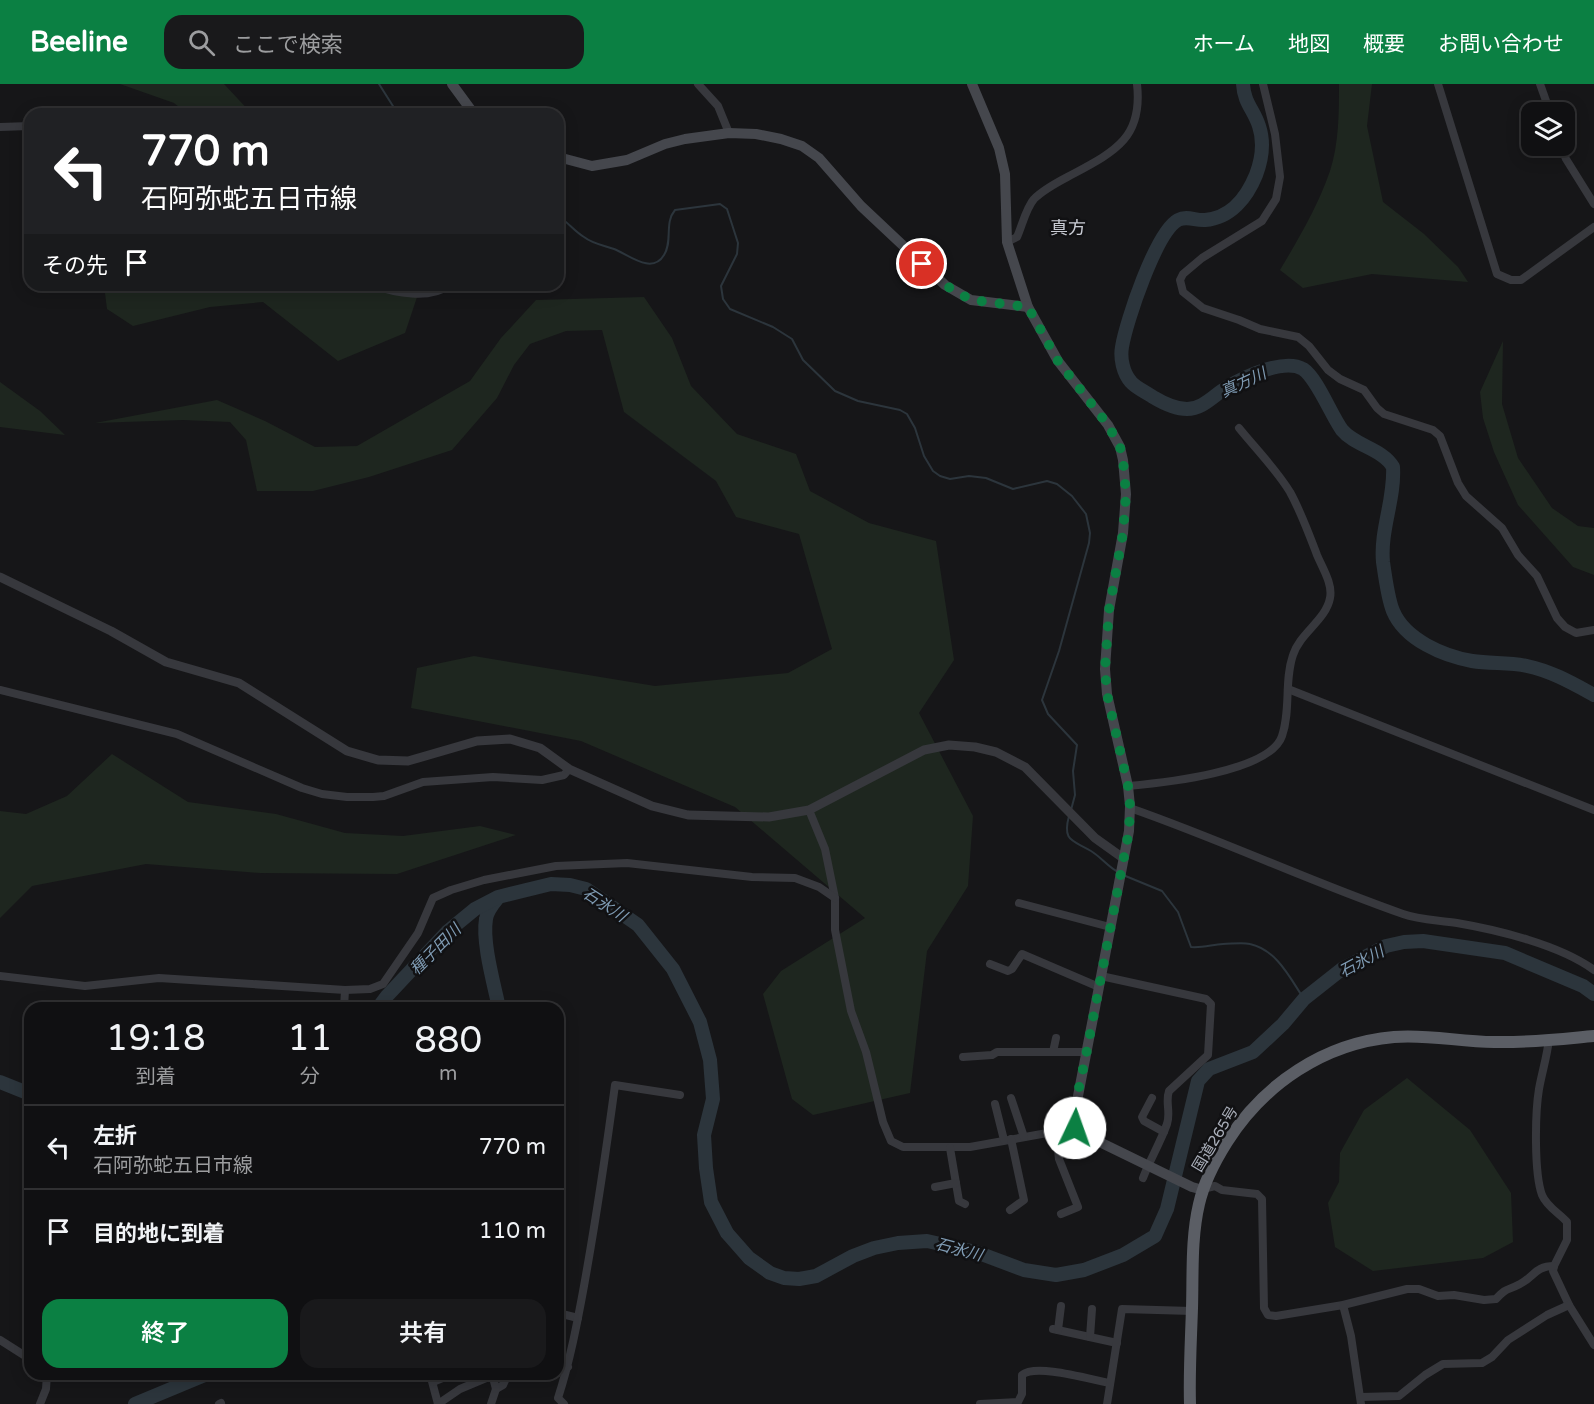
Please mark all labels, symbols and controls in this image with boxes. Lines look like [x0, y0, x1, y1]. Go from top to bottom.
search box [164, 15, 584, 69]
text: Beeline [30, 25, 128, 59]
icon: search [185, 26, 218, 59]
text: ここで検索 [233, 32, 343, 58]
text: ホーム [1193, 32, 1255, 57]
text: 地図 [1288, 32, 1330, 57]
text: 概要 [1363, 32, 1405, 57]
text: お問い合わせ [1438, 32, 1564, 57]
map controls [1521, 102, 1575, 156]
button: layers [1521, 102, 1575, 156]
text: 770 m [141, 126, 270, 177]
icon: left [42, 132, 120, 210]
text: 石阿弥蛇五日市線 [141, 183, 357, 216]
district label: 真方 [1050, 217, 1086, 239]
pin [896, 238, 947, 289]
icon: arrive [120, 246, 153, 279]
icon: arrive [905, 247, 938, 280]
text: その先 [42, 253, 108, 279]
water label: 真方川 [1217, 363, 1271, 402]
water label: 石氷川 [579, 883, 632, 927]
water label: 種子田川 [406, 919, 467, 979]
water label: 石氷川 [1336, 941, 1389, 982]
text: 19:18 [106, 1017, 206, 1060]
text: 11 [287, 1017, 333, 1060]
text: 880 [414, 1019, 482, 1062]
text: m [439, 1062, 457, 1086]
text: 到着 [136, 1065, 176, 1089]
text: 分 [300, 1065, 320, 1089]
position arrow [1043, 1096, 1107, 1160]
street label: 国道265号 [1188, 1103, 1242, 1175]
text: 左折 [93, 1123, 137, 1149]
icon: left [42, 1131, 75, 1164]
text: 770 m [479, 1134, 546, 1160]
text: 石阿弥蛇五日市線 [93, 1154, 253, 1178]
icon: arrive [42, 1215, 75, 1248]
text: 110 m [479, 1218, 546, 1244]
text: 目的地に到着 [93, 1221, 225, 1247]
water label: 石氷川 [933, 1234, 986, 1266]
button: 終了 [42, 1299, 288, 1368]
button: 共有 [300, 1299, 546, 1368]

